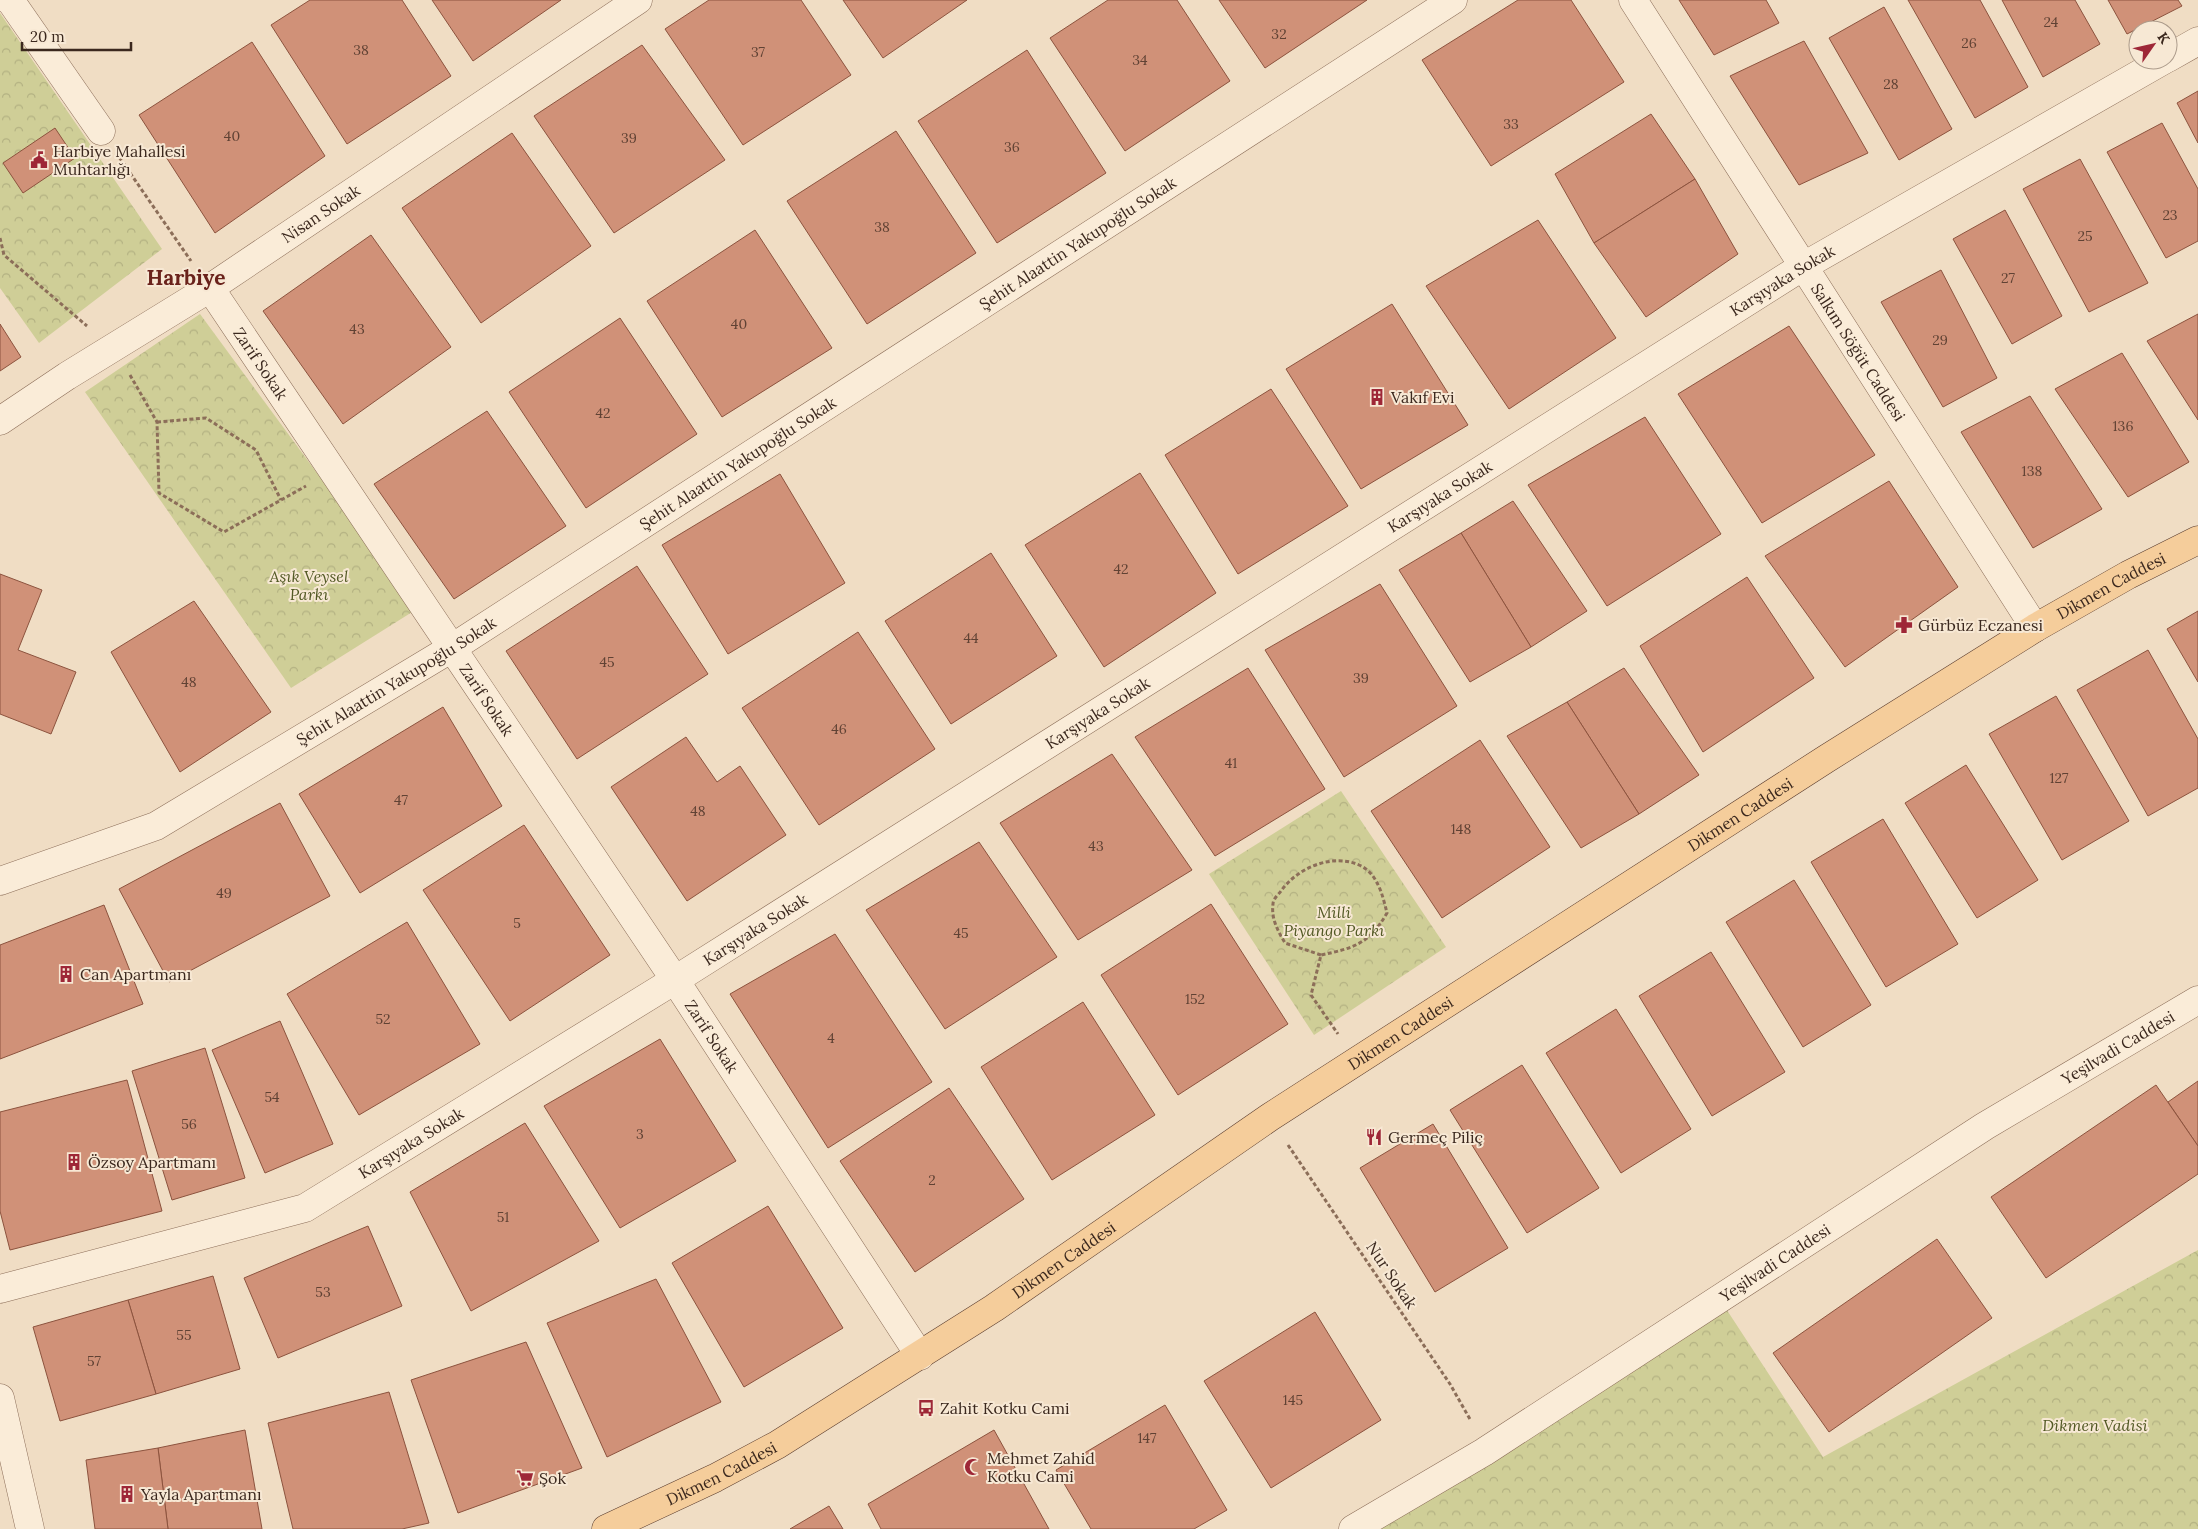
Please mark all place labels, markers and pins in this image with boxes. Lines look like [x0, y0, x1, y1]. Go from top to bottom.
place label: Harbiye Mahallesi Muhtarlığı [53, 141, 185, 179]
public building icon: Harbiye Mahallesi Muhtarlığı [29, 150, 49, 170]
building icon: Vakıf Evi [1367, 387, 1387, 407]
place label: Vakıf Evi [1390, 387, 1454, 407]
pharmacy icon: Gürbüz Eczanesi [1894, 615, 1914, 635]
place label: Gürbüz Eczanesi [1918, 615, 2043, 635]
building icon: Can Apartmanı [56, 964, 76, 984]
place label: Can Apartmanı [80, 964, 191, 984]
restaurant icon: Germeç Piliç [1364, 1127, 1384, 1147]
place label: Germeç Piliç [1388, 1127, 1483, 1147]
building icon: Özsoy Apartmanı [64, 1152, 84, 1172]
place label: Özsoy Apartmanı [88, 1152, 216, 1172]
bus stop icon: Zahit Kotku Cami [916, 1398, 936, 1418]
place label: Zahit Kotku Cami [940, 1398, 1070, 1418]
place label: Mehmet Zahid Kotku Cami [987, 1448, 1095, 1486]
mosque icon: Mehmet Zahid Kotku Cami [963, 1457, 983, 1477]
supermarket icon: Şok [515, 1468, 535, 1488]
place label: Şok [539, 1468, 566, 1488]
building icon: Yayla Apartmanı [117, 1484, 137, 1504]
place label: Yayla Apartmanı [140, 1484, 261, 1504]

